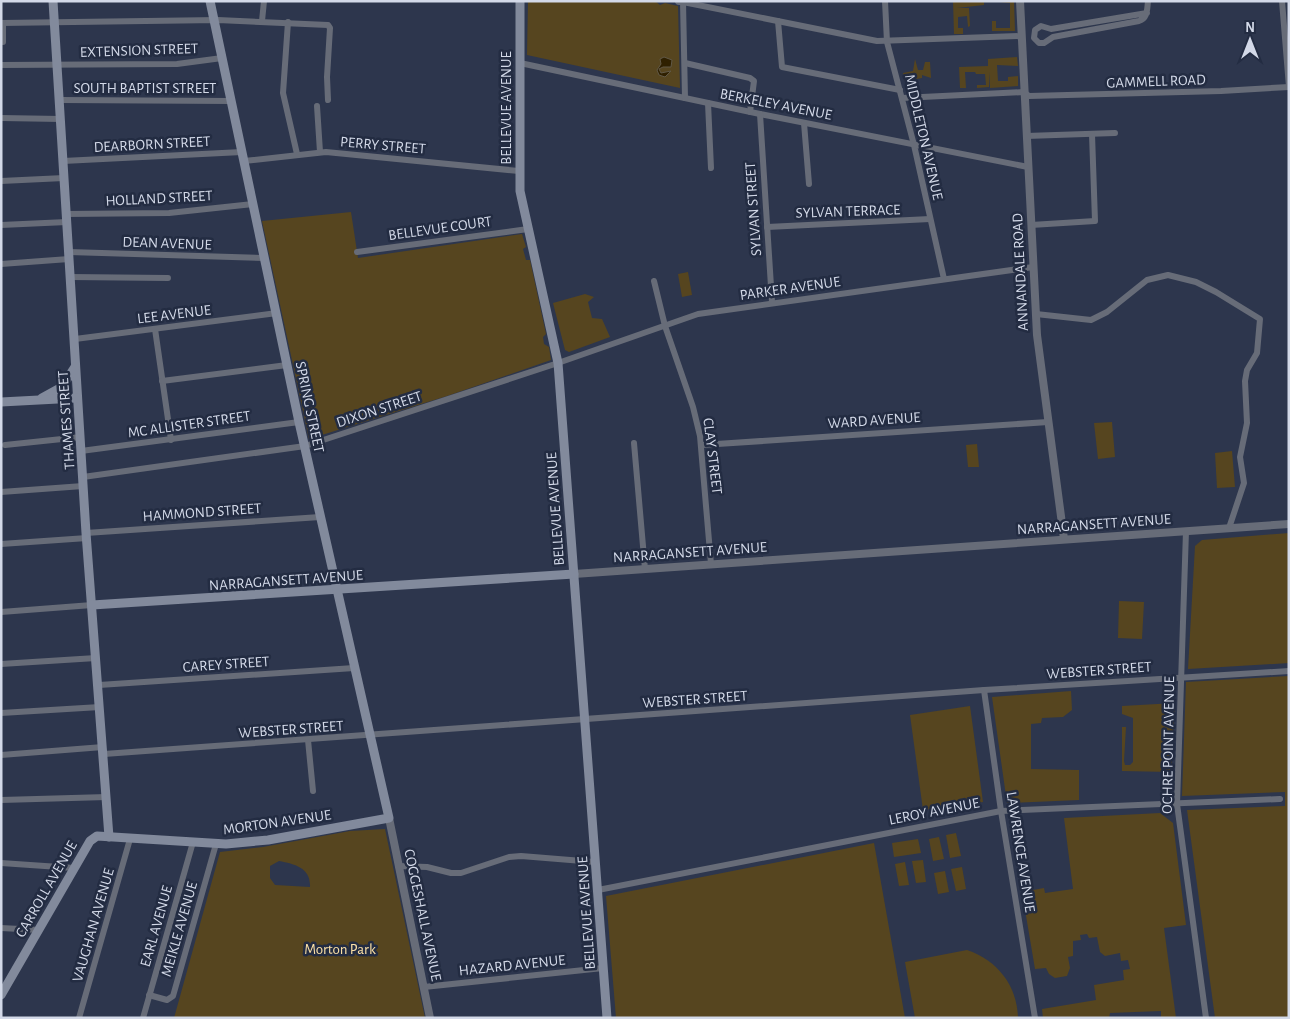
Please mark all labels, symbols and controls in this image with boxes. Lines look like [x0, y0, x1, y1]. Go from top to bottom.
north arrow [1225, 15, 1275, 65]
text: N [1245, 21, 1255, 35]
street label: EXTENSION STREET [80, 41, 199, 60]
street label: BELLEVUE AVENUE [499, 51, 514, 165]
street label: GAMMELL ROAD [1106, 72, 1206, 91]
street label: MIDDLETON AVENUE [902, 73, 945, 201]
street label: SOUTH BAPTIST STREET [74, 81, 217, 96]
street label: BERKELEY AVENUE [719, 86, 833, 123]
street label: DEARBORN STREET [93, 134, 211, 155]
street label: PERRY STREET [339, 134, 427, 157]
street label: SYLVAN STREET [743, 161, 764, 257]
street label: HOLLAND STREET [105, 188, 214, 209]
street label: SYLVAN TERRACE [795, 202, 901, 221]
street label: ANNANDALE ROAD [1010, 212, 1031, 331]
street label: BELLEVUE COURT [387, 214, 493, 243]
street label: DEAN AVENUE [122, 234, 212, 253]
street label: PARKER AVENUE [739, 274, 841, 303]
street label: LEE AVENUE [136, 303, 212, 326]
street label: SPRING STREET [293, 360, 327, 455]
street label: THAMES STREET [56, 369, 77, 470]
street label: DIXON STREET [335, 388, 424, 430]
street label: MC ALLISTER STREET [127, 408, 252, 441]
street label: WARD AVENUE [827, 410, 921, 431]
street label: CLAY STREET [700, 417, 725, 496]
street label: BELLEVUE AVENUE [544, 452, 567, 566]
street label: HAMMOND STREET [142, 501, 262, 524]
street label: NARRAGANSETT AVENUE [1017, 512, 1172, 537]
street label: NARRAGANSETT AVENUE [613, 540, 768, 565]
street label: NARRAGANSETT AVENUE [209, 568, 364, 593]
street label: CAREY STREET [182, 654, 270, 675]
street label: WEBSTER STREET [1046, 659, 1153, 682]
street label: OCHRE POINT AVENUE [1160, 676, 1177, 814]
street label: WEBSTER STREET [642, 688, 749, 711]
street label: WEBSTER STREET [238, 718, 345, 741]
street label: LAWRENCE AVENUE [1004, 791, 1037, 913]
street label: LEROY AVENUE [888, 795, 981, 828]
street label: MORTON AVENUE [222, 807, 332, 838]
street label: CARROLL AVENUE [13, 839, 80, 940]
street label: COGGESHALL AVENUE [401, 848, 444, 982]
street label: BELLEVUE AVENUE [575, 856, 598, 970]
street label: VAUGHAN AVENUE [70, 867, 117, 984]
street label: MEIKLE AVENUE [159, 880, 200, 978]
street label: EARL AVENUE [138, 884, 175, 969]
park label: Morton Park [304, 942, 376, 957]
street label: HAZARD AVENUE [458, 952, 566, 979]

